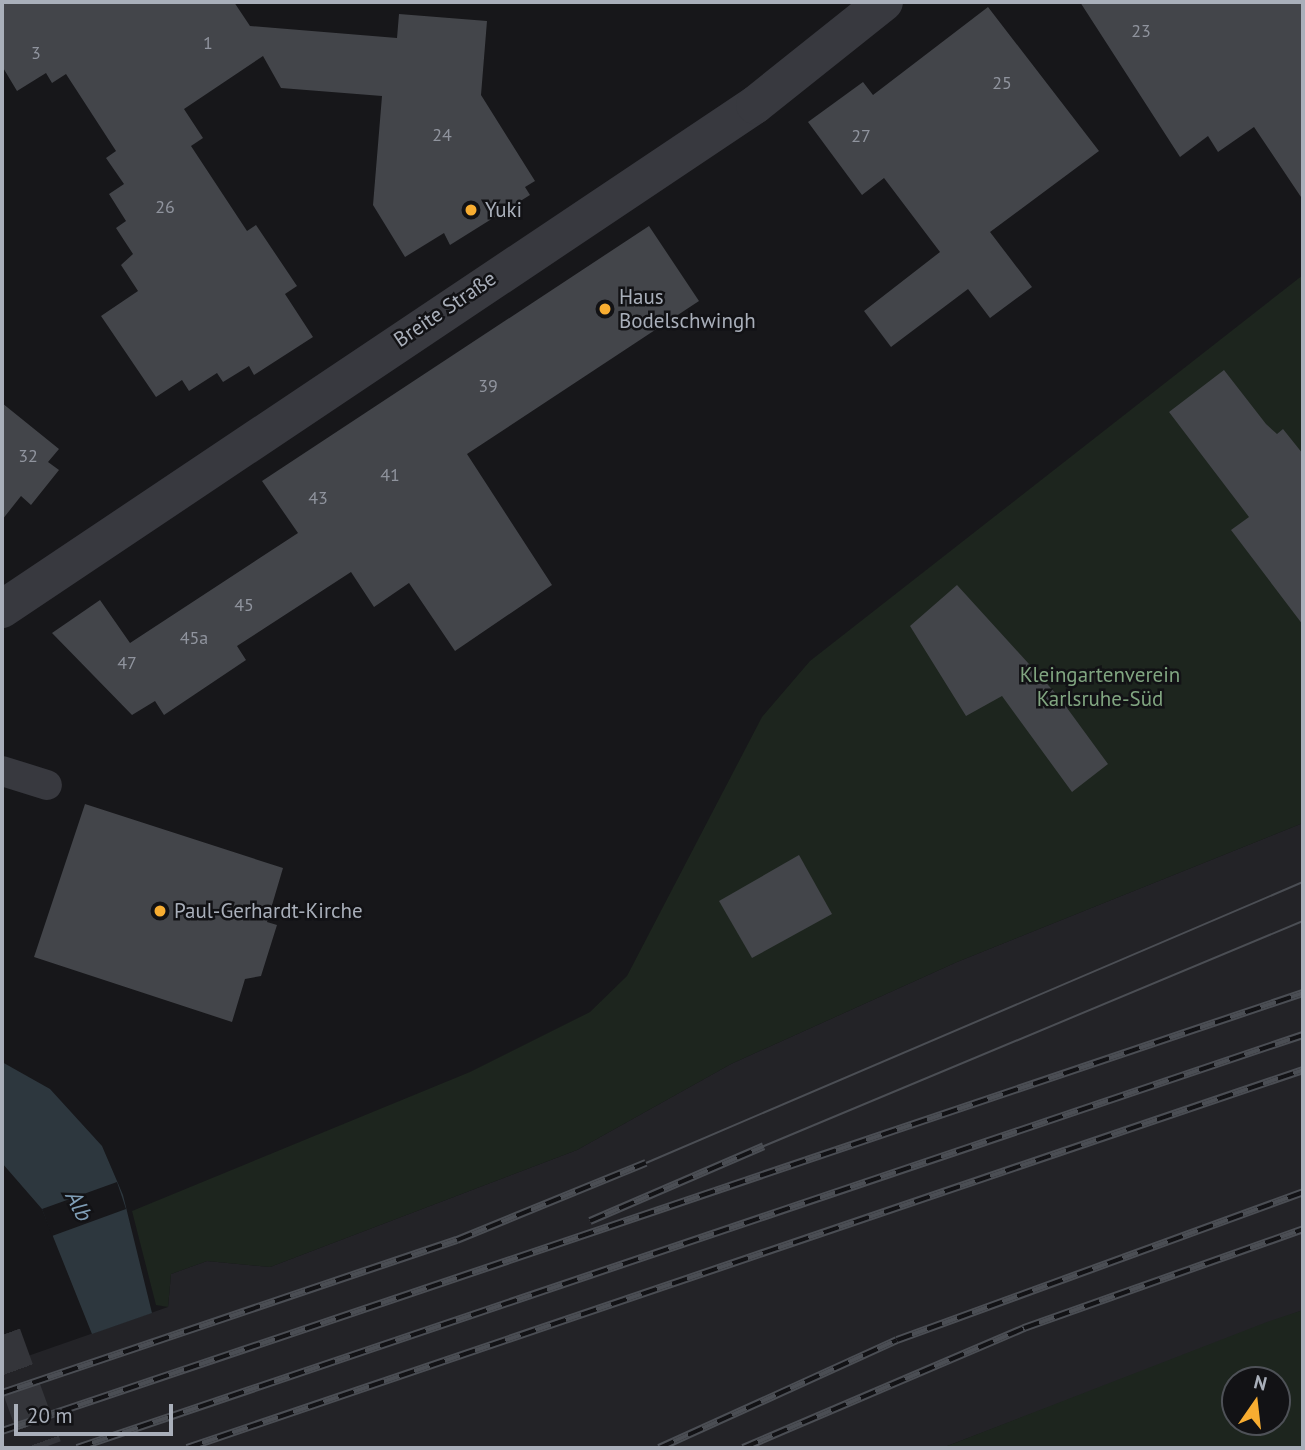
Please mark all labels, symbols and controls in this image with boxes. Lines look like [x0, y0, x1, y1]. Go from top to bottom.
house number: 23 [1131, 20, 1151, 42]
house number: 1 [203, 32, 213, 54]
house number: 3 [31, 42, 41, 64]
house number: 25 [992, 72, 1012, 94]
house number: 24 [432, 124, 452, 146]
house number: 27 [851, 125, 871, 147]
house number: 26 [155, 196, 175, 218]
place label: Yuki [485, 197, 522, 223]
marker: Yuki [463, 202, 479, 218]
street label: Breite Straße [389, 266, 501, 352]
place label: Haus Bodelschwingh [619, 284, 756, 334]
marker: Haus Bodelschwingh [597, 301, 613, 317]
house number: 39 [478, 375, 498, 397]
house number: 32 [18, 445, 38, 467]
house number: 41 [380, 464, 400, 486]
house number: 43 [308, 487, 328, 509]
house number: 45 [234, 594, 254, 616]
house number: 45a [180, 627, 208, 649]
house number: 47 [117, 652, 137, 674]
park label: Kleingartenverein Karlsruhe-Süd [1020, 662, 1180, 712]
place label: Paul-Gerhardt-Kirche [174, 898, 363, 924]
marker: Paul-Gerhardt-Kirche [152, 903, 168, 919]
water label: Alb [60, 1186, 98, 1226]
north arrow [1221, 1366, 1291, 1436]
text: N [1252, 1369, 1270, 1396]
scale bar [18, 1390, 177, 1434]
text: 20 m [27, 1402, 73, 1429]

